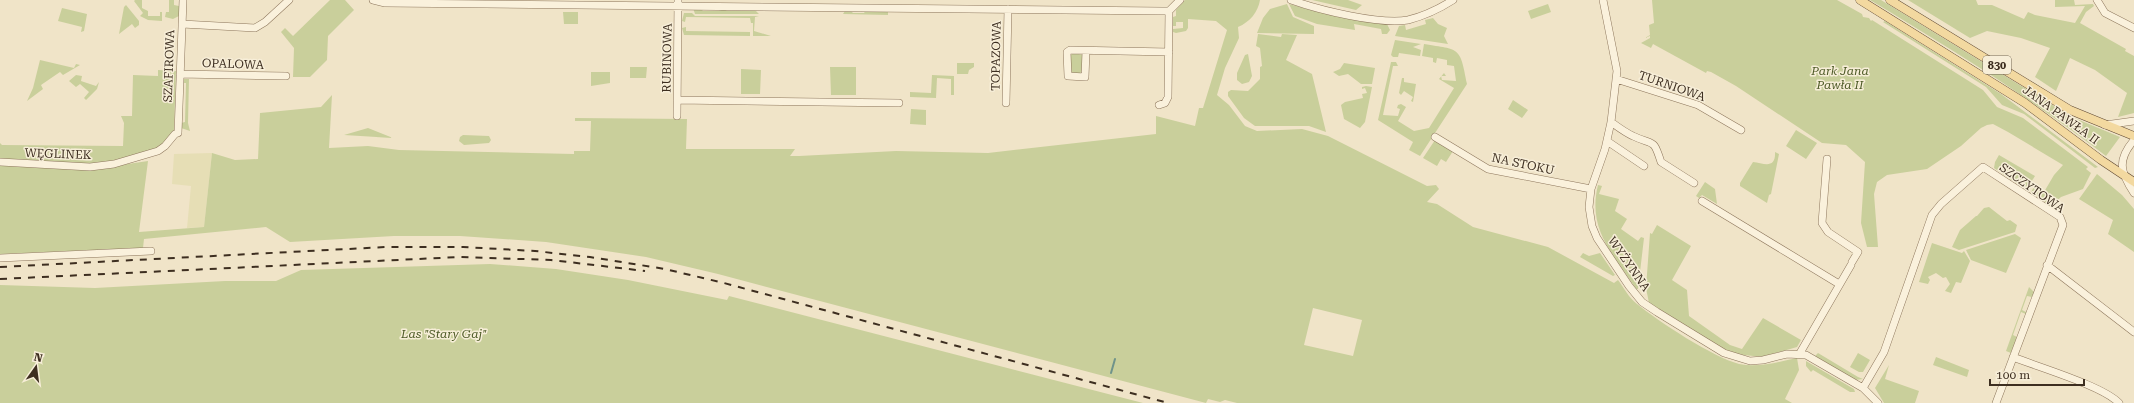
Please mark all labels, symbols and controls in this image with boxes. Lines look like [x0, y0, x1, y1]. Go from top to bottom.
street label: TOPAZOWA [988, 20, 1004, 91]
street label: RUBINOWA [659, 23, 675, 93]
street label: SZAFIROWA [161, 29, 177, 103]
street label: OPALOWA [202, 56, 265, 72]
road number: 830 [1983, 56, 2011, 74]
park label: Park Jana Pawła II [1810, 64, 1869, 92]
street label: TURNIOWA [1637, 68, 1708, 104]
street label: JANA PAWŁA II [2020, 83, 2102, 147]
street label: WĘGLINEK [24, 146, 92, 162]
street label: NA STOKU [1490, 151, 1556, 178]
street label: SZCZYTOWA [1997, 160, 2068, 216]
street label: WYŻYNNA [1605, 234, 1653, 295]
park label: Las "Stary Gaj" [400, 327, 487, 341]
north arrow [16, 347, 56, 387]
text: N [33, 350, 44, 365]
scale bar [1990, 361, 2084, 387]
text: 100 m [1996, 368, 2030, 382]

